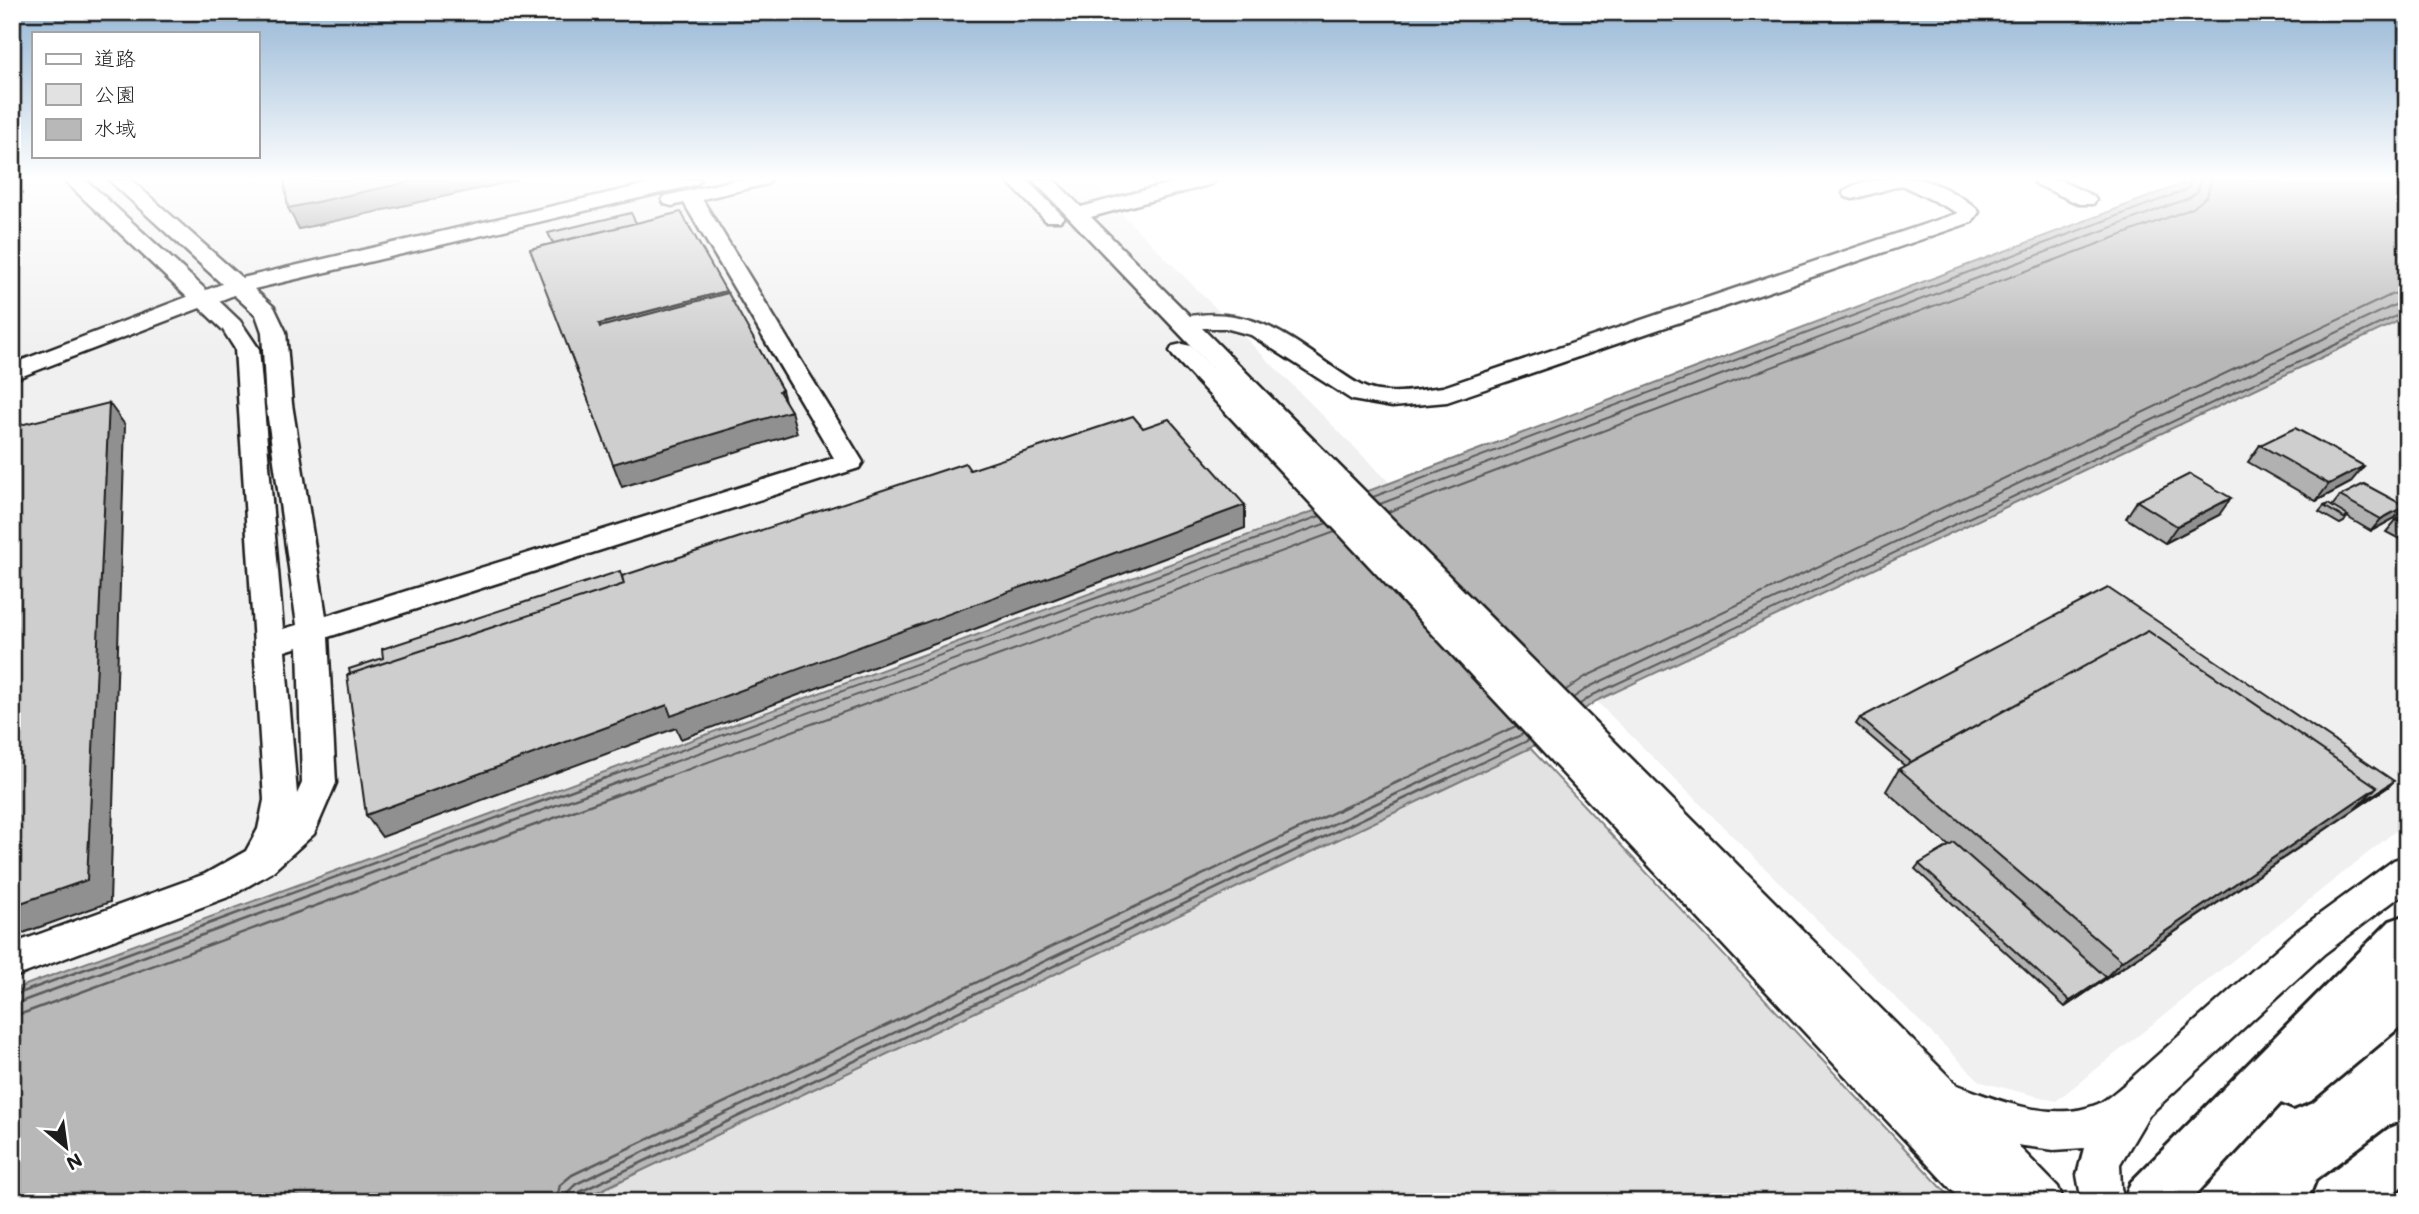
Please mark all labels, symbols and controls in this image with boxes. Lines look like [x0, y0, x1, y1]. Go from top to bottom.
legend [32, 32, 259, 158]
text: 道路 [94, 44, 136, 71]
text: 公園 [94, 80, 136, 107]
text: 水域 [94, 114, 136, 141]
north arrow [32, 1112, 102, 1182]
text: N [62, 1148, 87, 1177]

